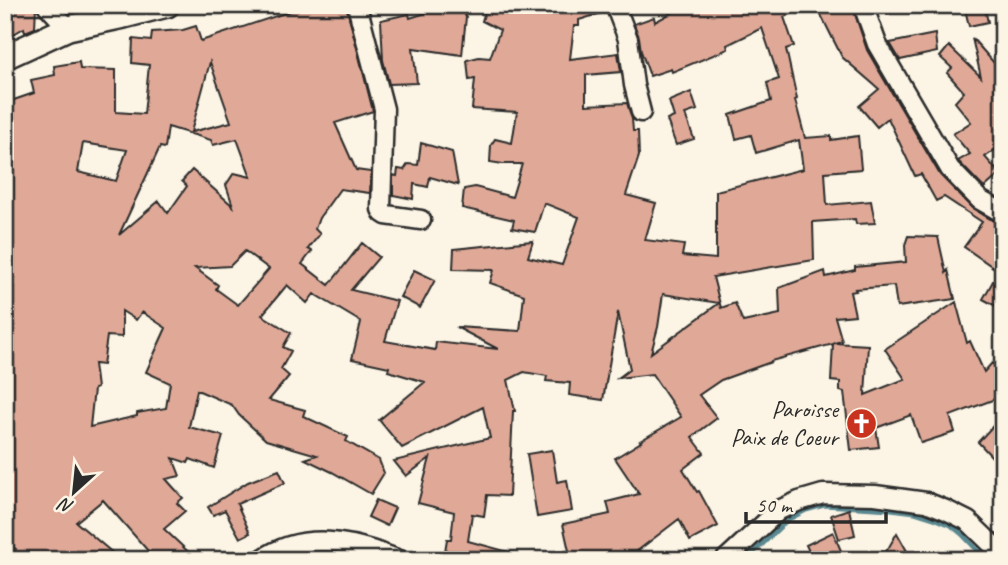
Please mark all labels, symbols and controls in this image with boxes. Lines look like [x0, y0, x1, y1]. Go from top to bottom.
place label: Paroisse Paix de Coeur [731, 394, 840, 452]
church icon: Paroisse Paix de Coeur [844, 406, 878, 440]
north arrow [38, 456, 108, 526]
scale bar [746, 481, 886, 525]
text: N [53, 491, 77, 520]
text: 50 m [756, 492, 794, 518]

